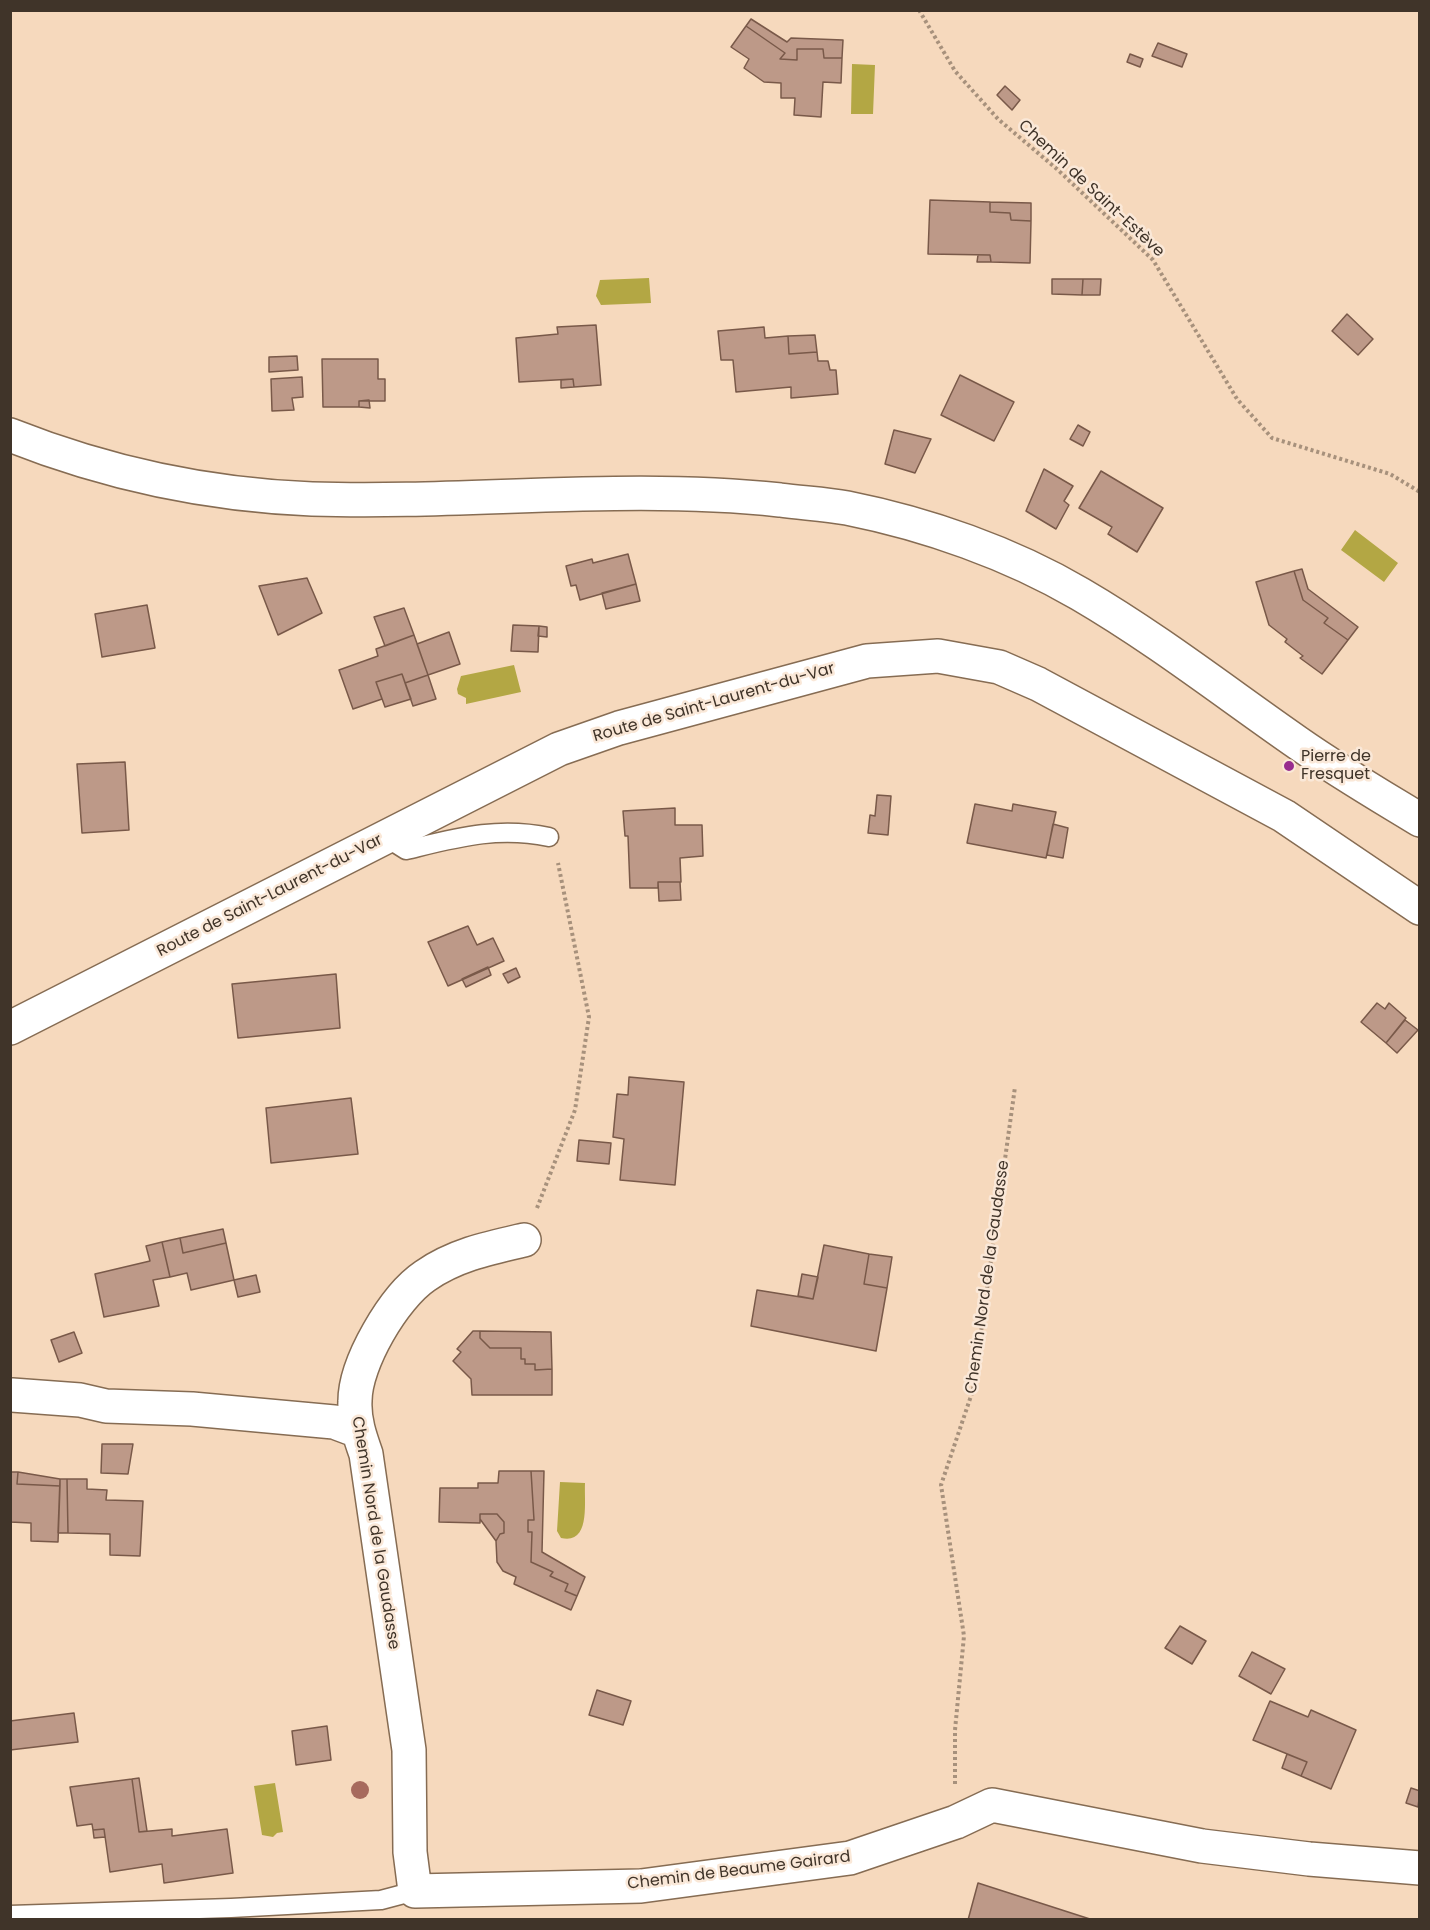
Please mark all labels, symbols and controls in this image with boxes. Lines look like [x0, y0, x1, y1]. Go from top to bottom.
street label: Chemin de Saint-Estève [1014, 116, 1168, 262]
street label: Route de Saint-Laurent-du-Var [591, 659, 837, 747]
place label: Pierre de Fresquet [1301, 747, 1371, 785]
marker: Pierre de Fresquet [1282, 759, 1296, 773]
street label: Route de Saint-Laurent-du-Var [154, 831, 386, 961]
street label: Chemin Nord de la Gaudasse [962, 1159, 1014, 1395]
street label: Chemin Nord de la Gaudasse [347, 1415, 403, 1651]
street label: Chemin de Beaume Gairard [626, 1848, 852, 1894]

